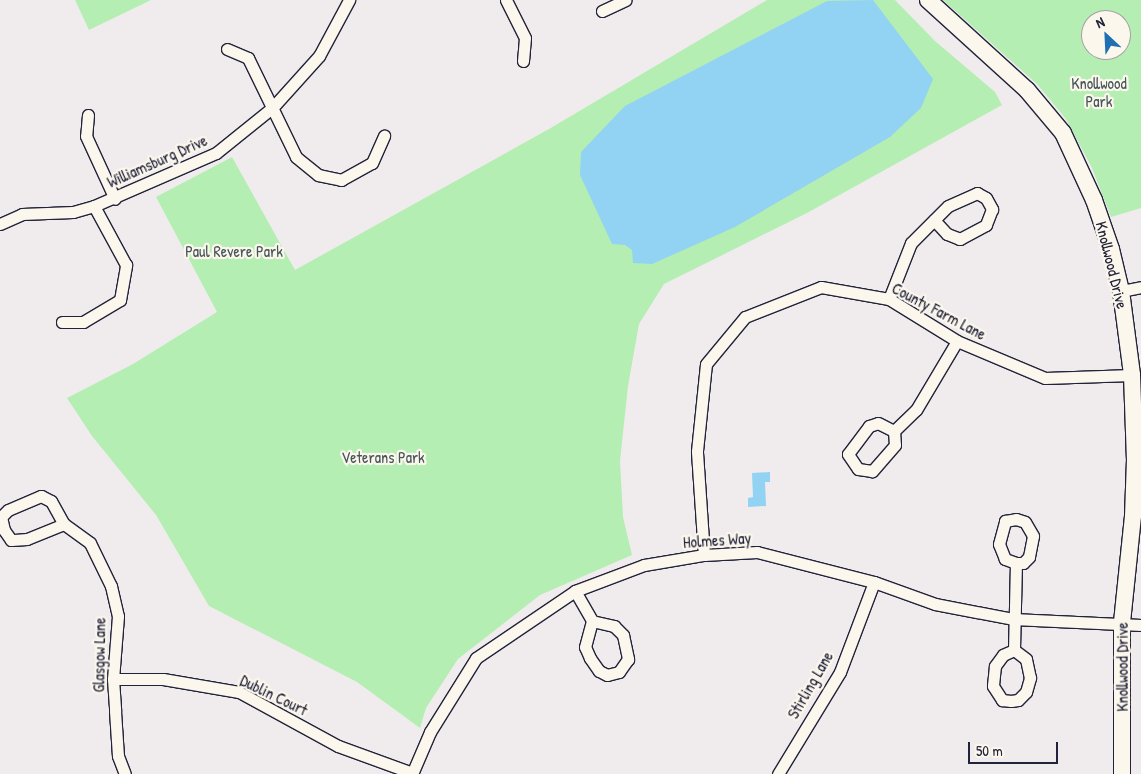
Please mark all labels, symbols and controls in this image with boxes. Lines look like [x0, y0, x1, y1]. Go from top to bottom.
north arrow [1081, 10, 1131, 60]
text: N [1092, 12, 1107, 32]
park label: Knollwood Park [1071, 73, 1127, 111]
street label: Williamsburg Drive [104, 130, 210, 192]
street label: Knollwood Drive [1092, 219, 1132, 311]
park label: Paul Revere Park [185, 241, 283, 261]
street label: County Farm Lane [889, 278, 989, 344]
park label: Veterans Park [341, 447, 425, 467]
street label: Holmes Way [682, 528, 752, 552]
street label: Glasgow Lane [89, 617, 109, 693]
street label: Knollwood Drive [1112, 622, 1132, 712]
street label: Stirling Lane [783, 648, 837, 722]
street label: Dublin Court [237, 670, 311, 720]
scale bar [971, 732, 1061, 764]
text: 50 m [976, 740, 1003, 761]

